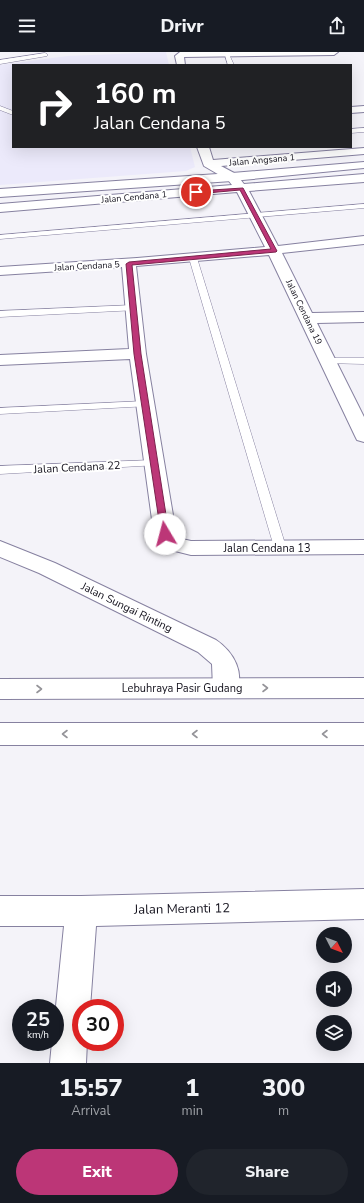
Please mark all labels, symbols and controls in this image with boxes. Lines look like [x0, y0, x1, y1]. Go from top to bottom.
text: Drivr [160, 14, 204, 38]
icon: menu [16, 15, 38, 37]
icon: share [326, 15, 348, 37]
text: 160 m [94, 75, 177, 113]
icon: right [28, 80, 80, 132]
text: Jalan Cendana 5 [94, 111, 226, 135]
street label: Jalan Angsana 1 [228, 151, 295, 169]
pin [179, 175, 213, 209]
icon: arrive [185, 181, 207, 203]
street label: Jalan Cendana 1 [100, 188, 167, 206]
street label: Jalan Cendana 5 [53, 258, 120, 274]
street label: Jalan Cendana 19 [283, 276, 325, 347]
street label: Jalan Cendana 22 [32, 458, 121, 477]
position arrow [144, 513, 186, 555]
street label: Jalan Cendana 13 [222, 541, 311, 556]
street label: Jalan Sungai Rinting [78, 578, 175, 636]
street label: Lebuhraya Pasir Gudang [122, 681, 242, 696]
one-way arrow [262, 684, 268, 692]
one-way arrow [36, 685, 42, 693]
one-way arrow [62, 730, 68, 738]
one-way arrow [192, 730, 198, 738]
one-way arrow [322, 730, 328, 738]
street label: Jalan Meranti 12 [133, 899, 230, 919]
north arrow [316, 927, 352, 963]
map controls [316, 927, 352, 1051]
button: sound [316, 971, 352, 1007]
speed limit sign: 30 [72, 999, 124, 1051]
text: 25 [26, 1006, 50, 1033]
button: layers [316, 1015, 352, 1051]
text: km/h [27, 1028, 49, 1042]
text: 15:57 [59, 1072, 123, 1104]
text: 1 [185, 1072, 200, 1104]
text: 300 [262, 1072, 305, 1104]
text: Arrival [71, 1102, 110, 1120]
text: min [182, 1102, 203, 1120]
text: m [278, 1102, 289, 1120]
button: Exit [16, 1149, 178, 1195]
button: Share [186, 1149, 348, 1195]

